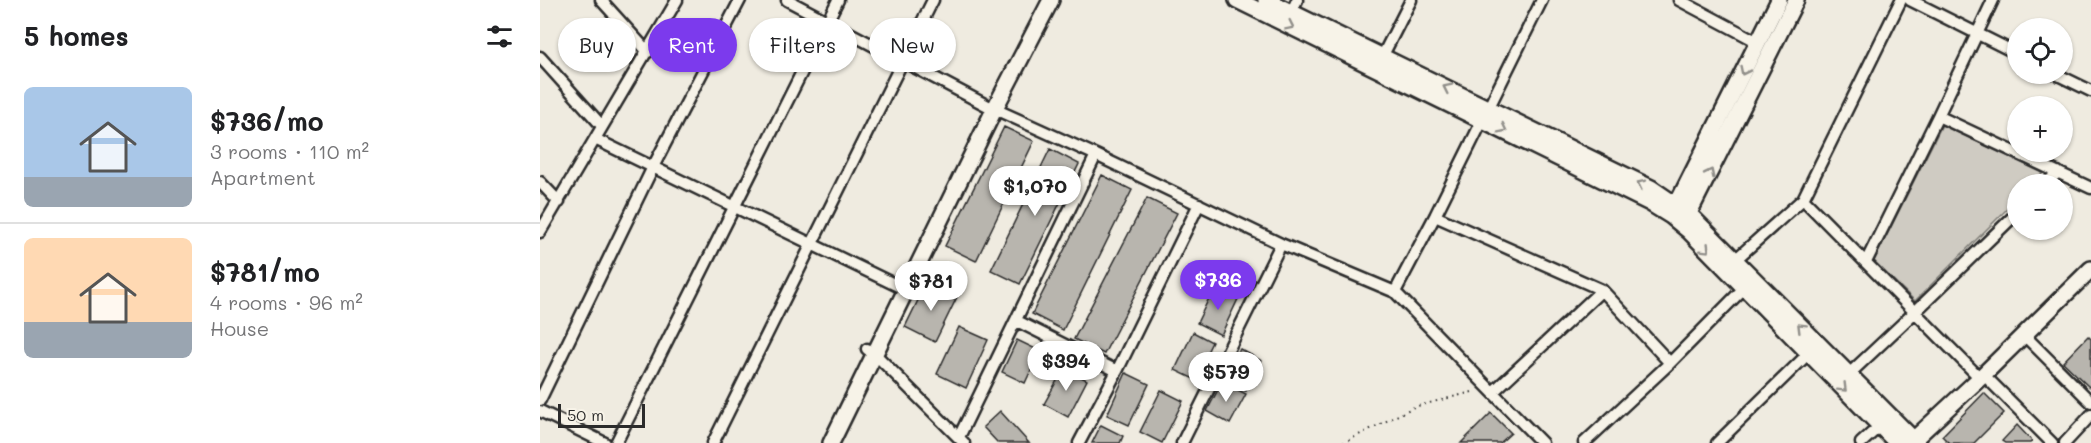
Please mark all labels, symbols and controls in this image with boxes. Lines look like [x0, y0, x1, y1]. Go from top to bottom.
chip: Buy [558, 18, 636, 72]
chip: Rent [648, 18, 737, 72]
chip: Filters [749, 18, 857, 72]
chip: New [869, 18, 956, 72]
one-way arrow [1283, 18, 1294, 30]
map controls [2007, 18, 2073, 240]
button: locate [2007, 18, 2073, 84]
text: 5 homes [24, 19, 129, 53]
icon: filters [483, 20, 516, 53]
one-way arrow [1739, 65, 1751, 76]
one-way arrow [1443, 84, 1454, 96]
button: + [2007, 96, 2073, 162]
text: $736/mo [210, 104, 324, 138]
icon: home [72, 111, 144, 183]
one-way arrow [1496, 122, 1507, 134]
text: 3 rooms · 110 m² [210, 138, 369, 164]
text: Apartment [210, 164, 316, 190]
pin: $1,070 [986, 166, 1084, 217]
one-way arrow [1702, 169, 1714, 180]
text: $1,070 [1003, 172, 1067, 198]
button: − [2007, 174, 2073, 240]
one-way arrow [1637, 179, 1648, 191]
one-way arrow [1698, 241, 1709, 252]
text: $781/mo [210, 255, 320, 289]
pin: $736 [1182, 260, 1254, 311]
pin: $781 [895, 261, 967, 312]
icon: home [72, 262, 144, 334]
text: $736 [1194, 266, 1242, 292]
text: $781 [909, 267, 953, 293]
text: 4 rooms · 96 m² [210, 289, 363, 315]
text: House [210, 315, 269, 341]
one-way arrow [1797, 324, 1808, 334]
pin: $394 [1030, 341, 1102, 392]
text: $394 [1041, 347, 1091, 373]
pin: $579 [1190, 352, 1262, 403]
text: $579 [1202, 358, 1250, 384]
one-way arrow [1835, 380, 1846, 391]
scale bar [558, 401, 645, 428]
text: 50 m [567, 404, 604, 425]

